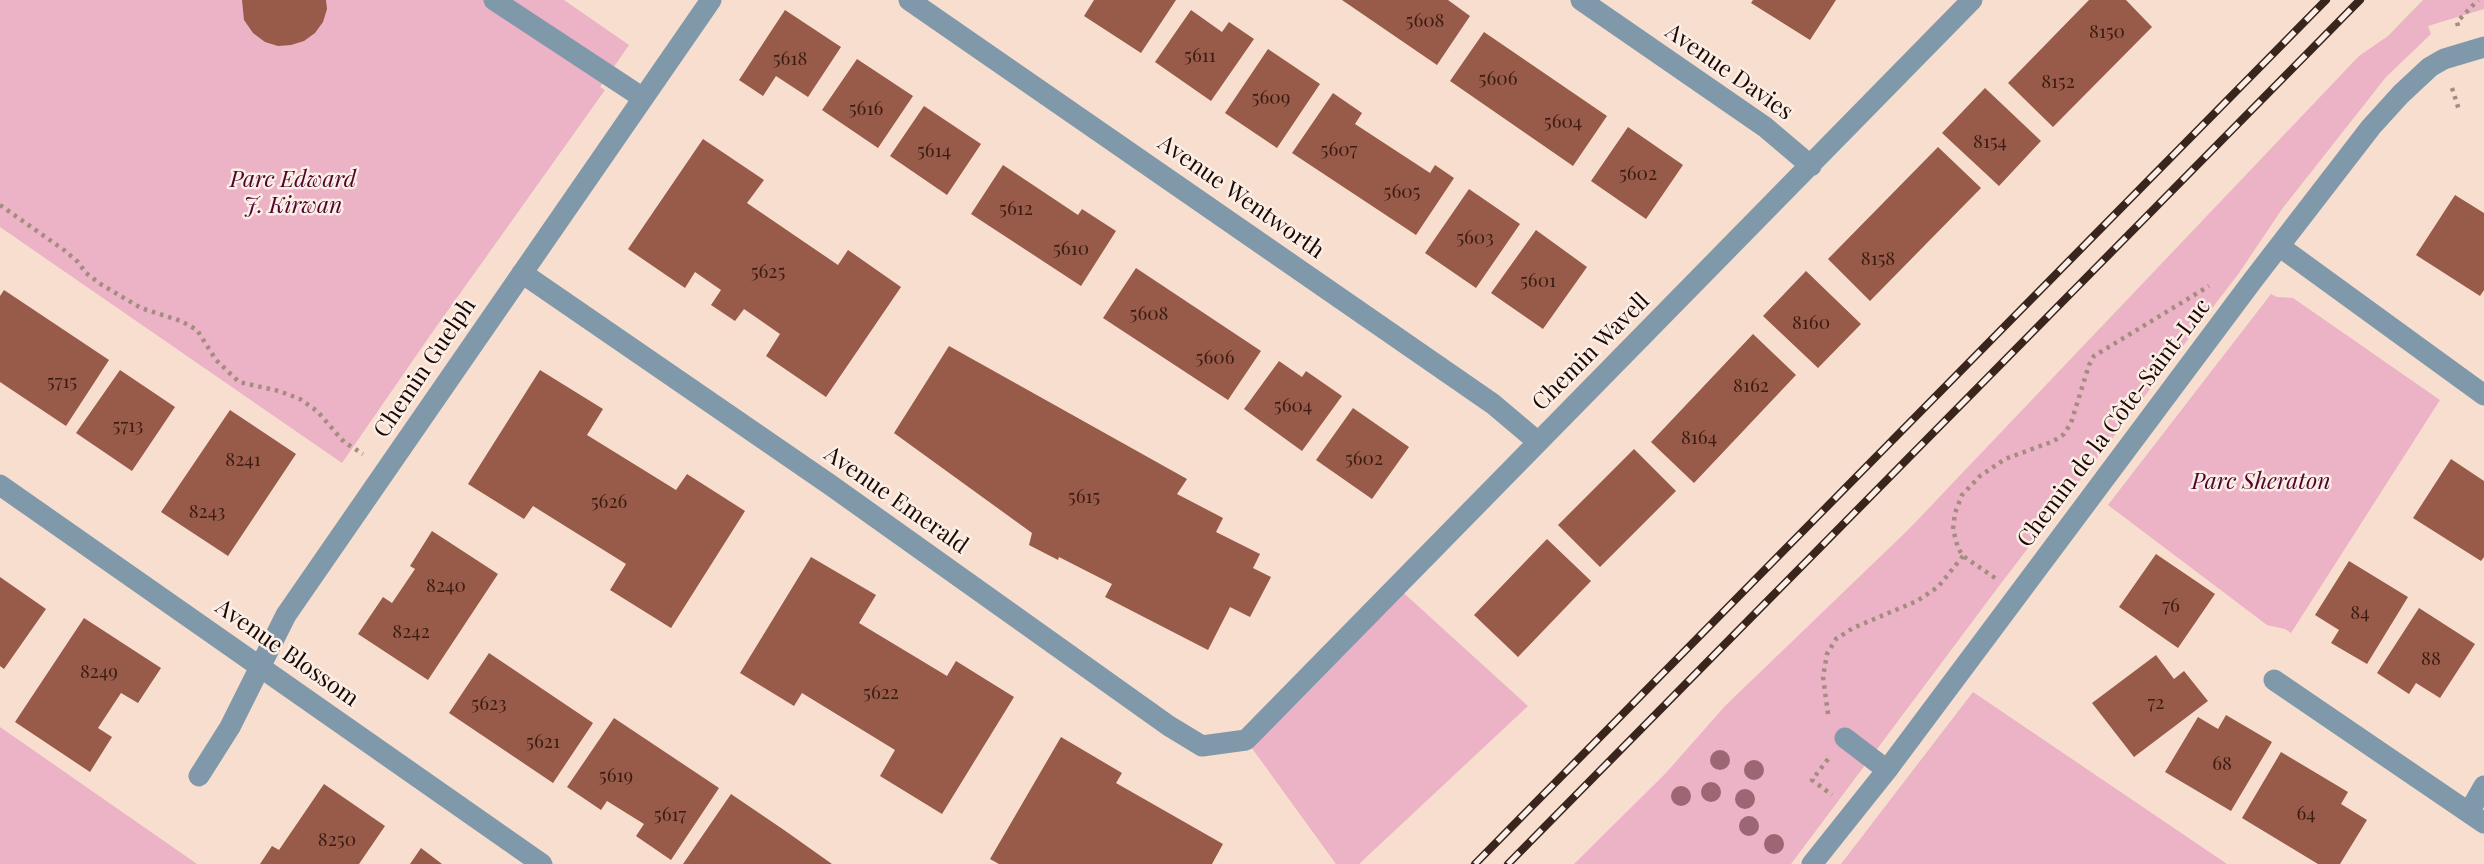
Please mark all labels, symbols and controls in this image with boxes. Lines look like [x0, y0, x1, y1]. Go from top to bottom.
house number: 5608 [1406, 10, 1444, 32]
street label: Avenue Davies [1660, 18, 1798, 126]
house number: 8150 [2089, 21, 2125, 43]
house number: 5611 [1184, 45, 1216, 67]
house number: 5618 [773, 48, 807, 70]
house number: 5606 [1479, 68, 1517, 90]
house number: 8152 [2041, 71, 2075, 93]
house number: 5609 [1252, 87, 1290, 109]
house number: 5616 [849, 98, 883, 120]
house number: 5604 [1544, 111, 1582, 133]
street label: Avenue Wentworth [1153, 129, 1329, 265]
house number: 8154 [1973, 131, 2007, 153]
house number: 5607 [1321, 139, 1357, 161]
house number: 5614 [917, 140, 951, 162]
house number: 5602 [1619, 163, 1657, 185]
park label: Parc Edward J. Kirwan [230, 166, 356, 220]
house number: 5605 [1384, 181, 1420, 203]
house number: 5612 [999, 198, 1033, 220]
house number: 5603 [1456, 227, 1494, 249]
house number: 5610 [1053, 238, 1089, 260]
house number: 8158 [1861, 248, 1895, 270]
house number: 5625 [751, 261, 785, 283]
house number: 5601 [1520, 270, 1556, 292]
street label: Chemin Wavell [1527, 288, 1655, 416]
street label: Chemin Guelph [368, 293, 482, 443]
street label: Chemin de la Côte-Saint-Luc [2012, 293, 2216, 553]
house number: 5608 [1130, 303, 1168, 325]
house number: 8160 [1792, 312, 1830, 334]
house number: 5606 [1196, 347, 1234, 369]
house number: 5715 [47, 371, 77, 393]
house number: 8162 [1733, 375, 1769, 397]
house number: 5604 [1274, 395, 1312, 417]
house number: 5713 [113, 415, 143, 437]
house number: 8164 [1681, 427, 1717, 449]
street label: Avenue Emerald [819, 440, 973, 560]
house number: 5602 [1345, 448, 1383, 470]
house number: 8241 [225, 449, 261, 471]
park label: Parc Sheraton [2191, 468, 2331, 496]
house number: 5615 [1068, 486, 1100, 508]
house number: 5626 [591, 491, 627, 513]
house number: 8243 [189, 501, 225, 523]
house number: 8240 [426, 575, 466, 597]
street label: Avenue Blossom [210, 593, 364, 713]
house number: 76 [2162, 595, 2180, 617]
house number: 84 [2350, 602, 2370, 624]
house number: 8242 [392, 621, 430, 643]
house number: 88 [2421, 648, 2441, 670]
house number: 8249 [80, 661, 118, 683]
house number: 5622 [863, 682, 899, 704]
house number: 72 [2148, 692, 2164, 714]
house number: 5623 [471, 693, 507, 715]
house number: 5621 [526, 731, 560, 753]
house number: 68 [2212, 753, 2232, 775]
house number: 5619 [599, 765, 633, 787]
house number: 64 [2296, 803, 2316, 825]
house number: 5617 [654, 804, 686, 826]
house number: 8250 [318, 829, 356, 851]

